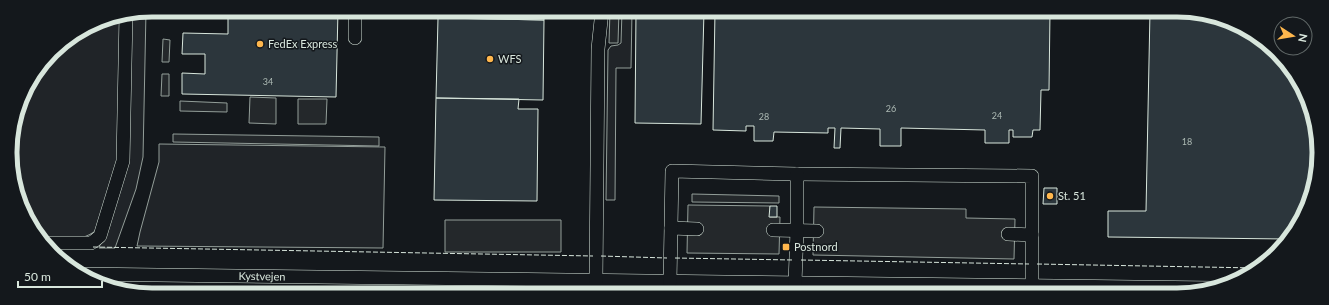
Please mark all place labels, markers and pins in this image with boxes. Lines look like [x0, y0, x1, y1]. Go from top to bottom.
place label: FedEx Express [268, 37, 338, 50]
marker: FedEx Express [255, 39, 265, 49]
place label: WFS [498, 52, 521, 65]
marker: WFS [485, 54, 495, 64]
place label: St. 51 [1058, 189, 1086, 202]
marker: St. 51 [1045, 191, 1055, 201]
place label: Postnord [794, 240, 838, 253]
marker: Postnord [781, 242, 791, 252]

